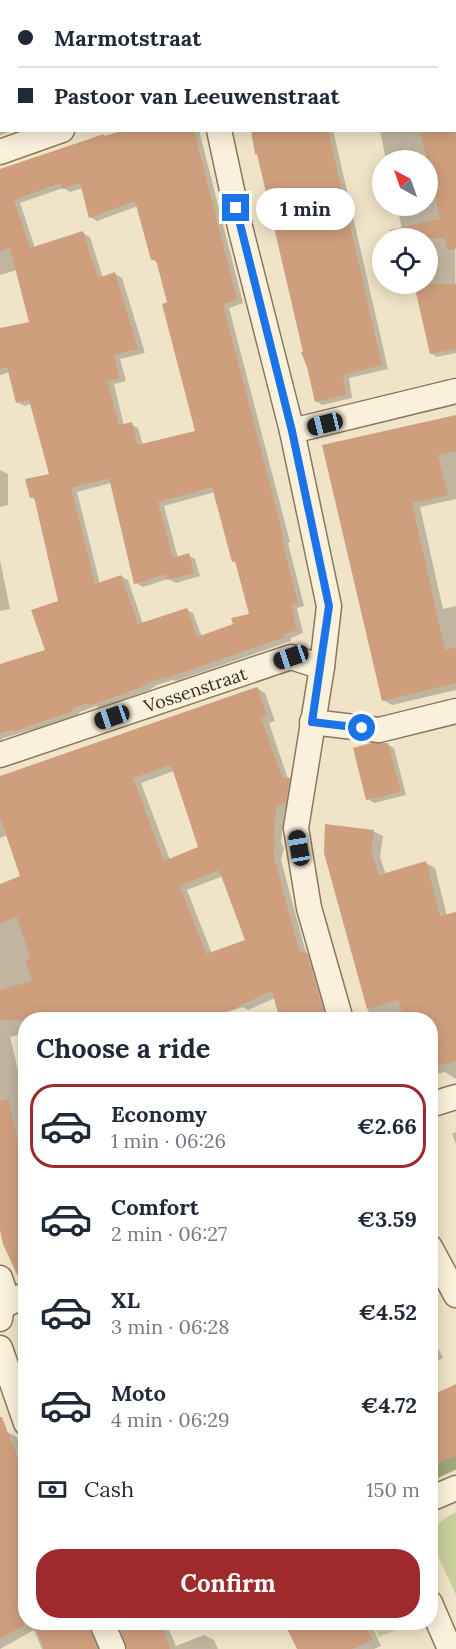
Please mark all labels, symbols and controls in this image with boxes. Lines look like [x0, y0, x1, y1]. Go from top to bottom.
text: Marmotstraat [54, 24, 201, 52]
text: Pastoor van Leeuwenstraat [54, 82, 340, 110]
north arrow [372, 150, 438, 216]
map controls [372, 150, 438, 294]
callout: 1 min [257, 187, 356, 229]
route end [222, 194, 249, 221]
text: 1 min [280, 196, 331, 221]
button: locate [372, 228, 438, 294]
car [305, 411, 345, 437]
car [271, 643, 311, 671]
street label: Vossenstraat [140, 661, 250, 718]
car [92, 703, 132, 731]
route start [348, 714, 375, 741]
car [287, 829, 311, 867]
text: Choose a ride [36, 1031, 210, 1065]
icon: car [39, 1099, 93, 1153]
text: Economy [111, 1100, 207, 1128]
text: €2.66 [357, 1112, 417, 1140]
text: 1 min · 06:26 [111, 1128, 226, 1153]
icon: car [39, 1192, 93, 1246]
text: Comfort [111, 1193, 199, 1221]
text: €3.59 [357, 1205, 417, 1233]
text: 2 min · 06:27 [111, 1221, 227, 1246]
icon: car [39, 1285, 93, 1339]
text: XL [111, 1286, 140, 1314]
text: €4.52 [358, 1298, 417, 1326]
text: 3 min · 06:28 [111, 1314, 230, 1339]
icon: car [39, 1378, 93, 1432]
text: Moto [111, 1379, 166, 1407]
text: €4.72 [361, 1391, 417, 1419]
text: 4 min · 06:29 [111, 1407, 230, 1432]
icon: cash [36, 1473, 69, 1506]
text: Cash [84, 1475, 134, 1503]
text: 150 m [366, 1477, 420, 1502]
button: Confirm [36, 1549, 420, 1618]

